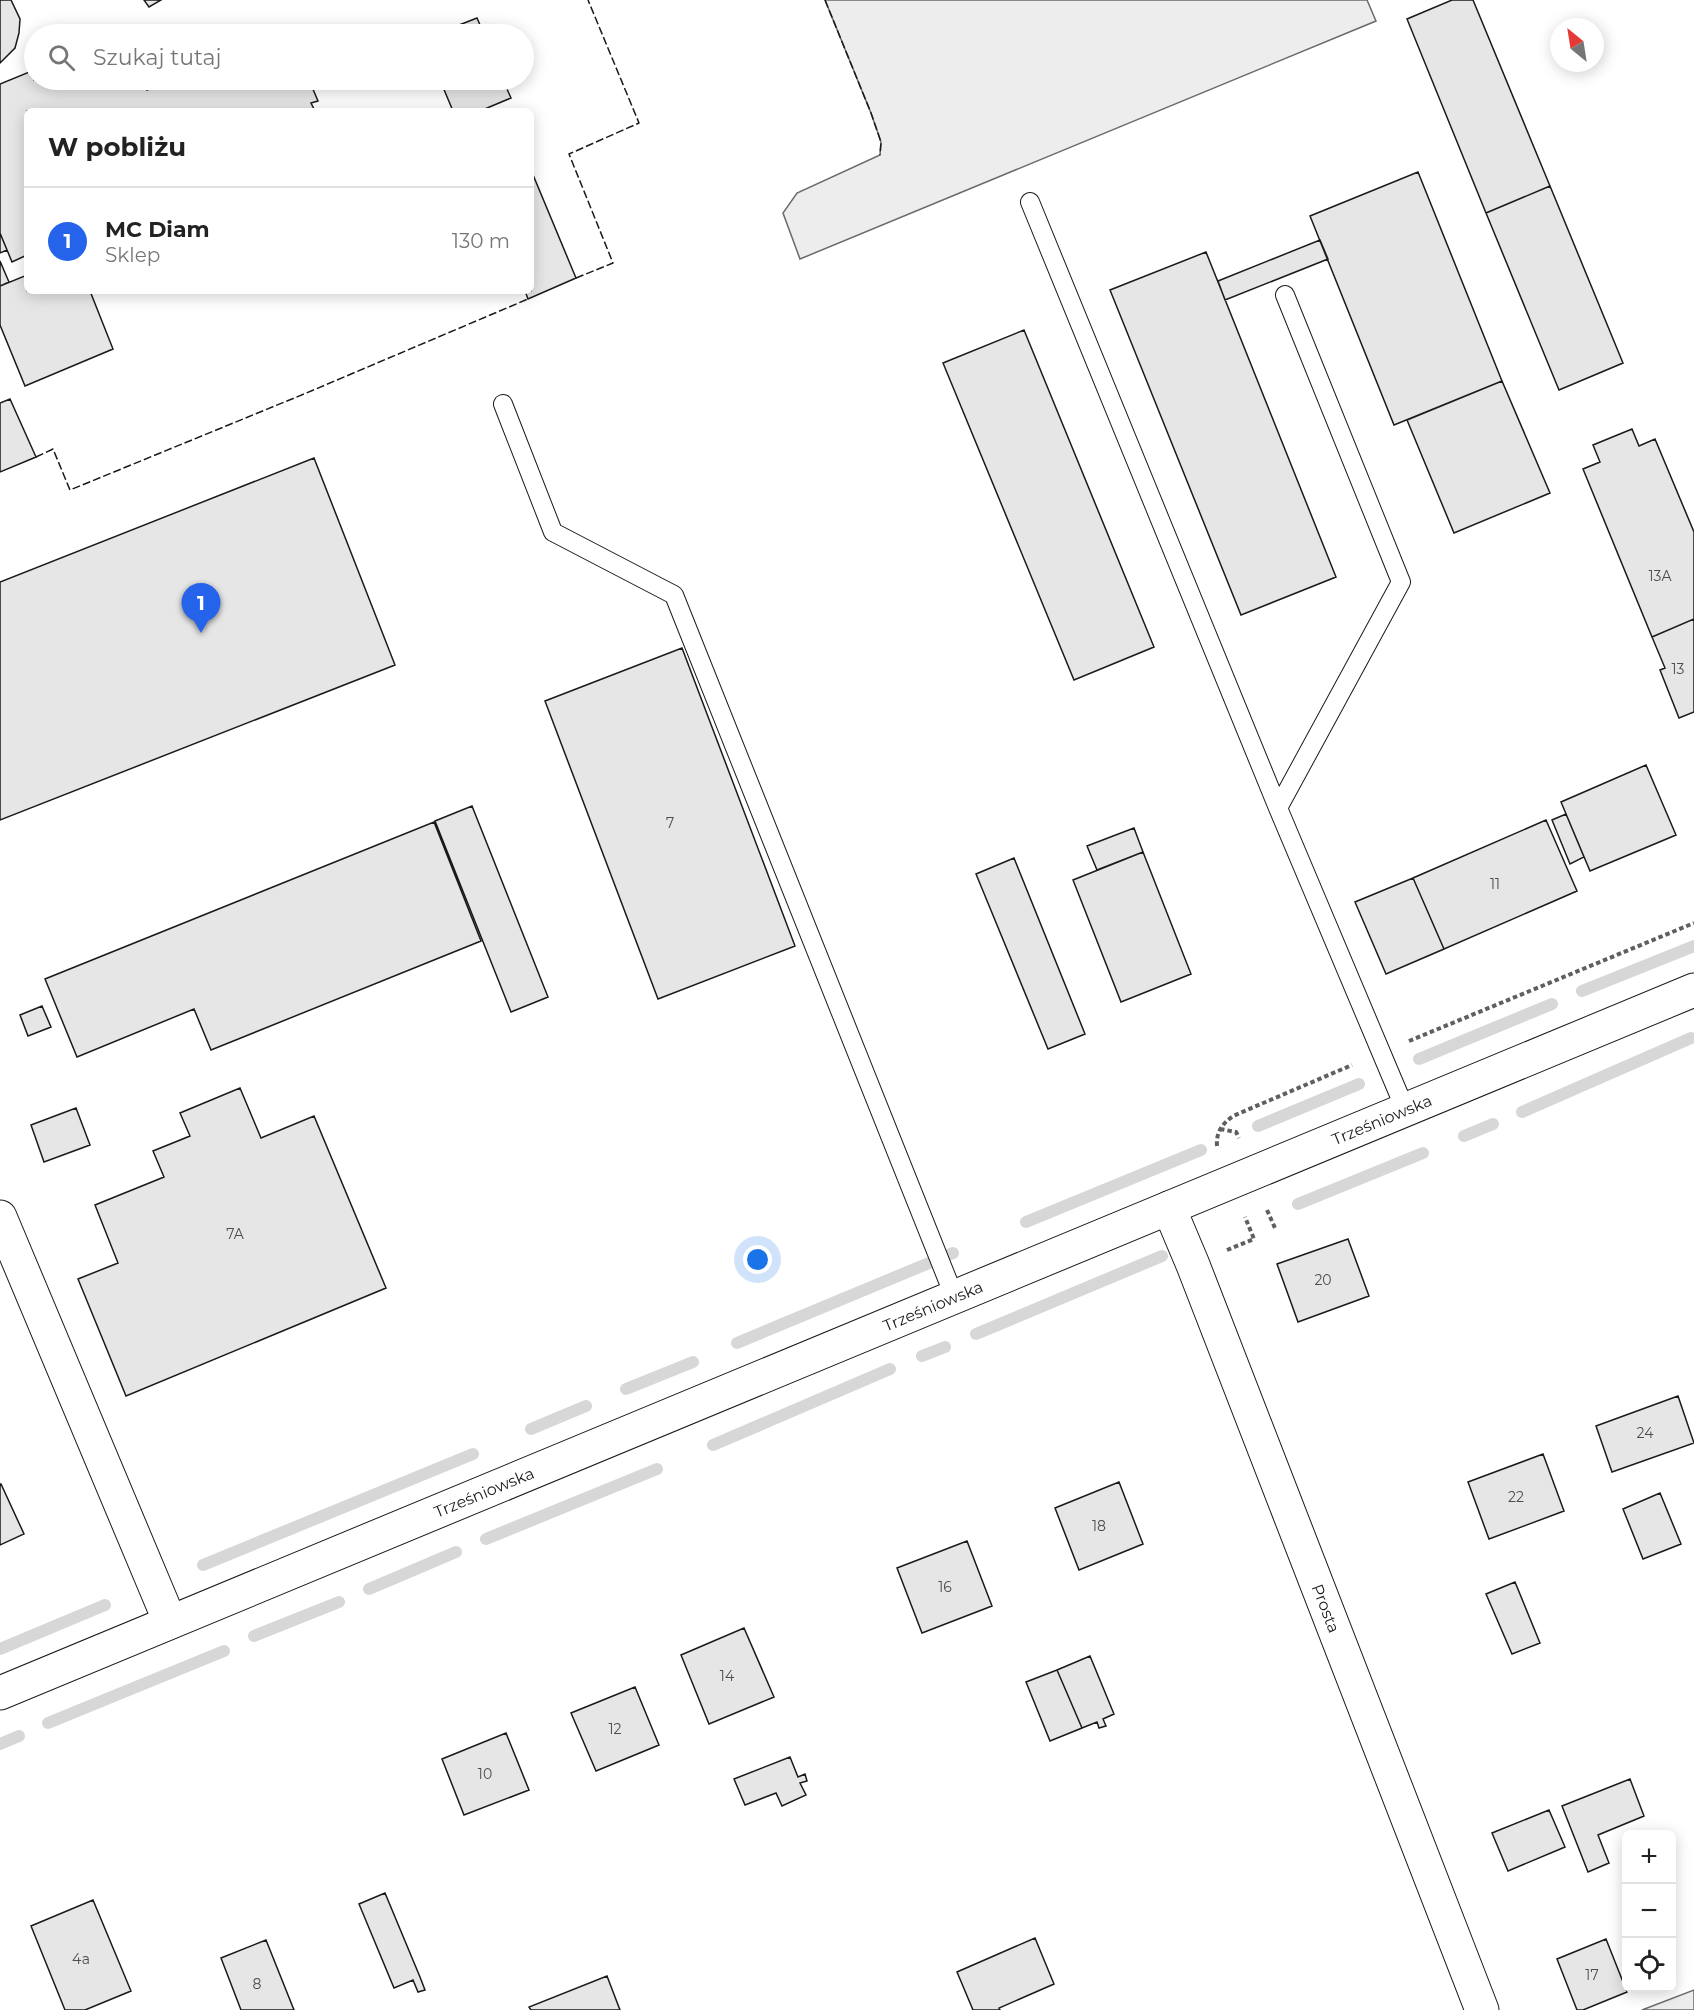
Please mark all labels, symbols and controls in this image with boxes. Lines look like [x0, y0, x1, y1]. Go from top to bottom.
north arrow [1550, 18, 1604, 72]
search box [24, 24, 534, 90]
icon: search [45, 41, 78, 74]
text: Szukaj tutaj [93, 44, 221, 71]
text: W pobliżu [48, 131, 186, 163]
text: MC Diam [105, 216, 210, 243]
text: 1 [64, 229, 71, 253]
text: 130 m [452, 229, 510, 253]
text: Sklep [105, 243, 160, 267]
house number: 13A [1648, 567, 1672, 585]
pin: 1 [182, 584, 220, 633]
house number: 13 [1672, 660, 1685, 678]
house number: 7 [666, 814, 674, 832]
house number: 11 [1490, 875, 1500, 893]
street label: Trześniowska [1329, 1090, 1435, 1149]
house number: 7A [226, 1225, 245, 1243]
your location [743, 1245, 772, 1274]
house number: 20 [1314, 1271, 1332, 1289]
street label: Trześniowska [880, 1277, 986, 1335]
house number: 24 [1637, 1424, 1654, 1442]
street label: Trześniowska [431, 1463, 537, 1521]
house number: 22 [1508, 1488, 1524, 1506]
house number: 18 [1092, 1517, 1106, 1535]
house number: 16 [938, 1578, 952, 1596]
street label: Prosta [1308, 1581, 1344, 1635]
house number: 14 [720, 1667, 735, 1685]
house number: 12 [608, 1720, 622, 1738]
house number: 10 [478, 1765, 492, 1783]
map controls [1622, 1830, 1676, 1992]
button: + [1622, 1830, 1676, 1884]
button: − [1622, 1884, 1676, 1938]
button: locate [1622, 1938, 1676, 1992]
house number: 4a [72, 1950, 90, 1968]
house number: 17 [1585, 1966, 1599, 1984]
house number: 8 [253, 1975, 262, 1993]

